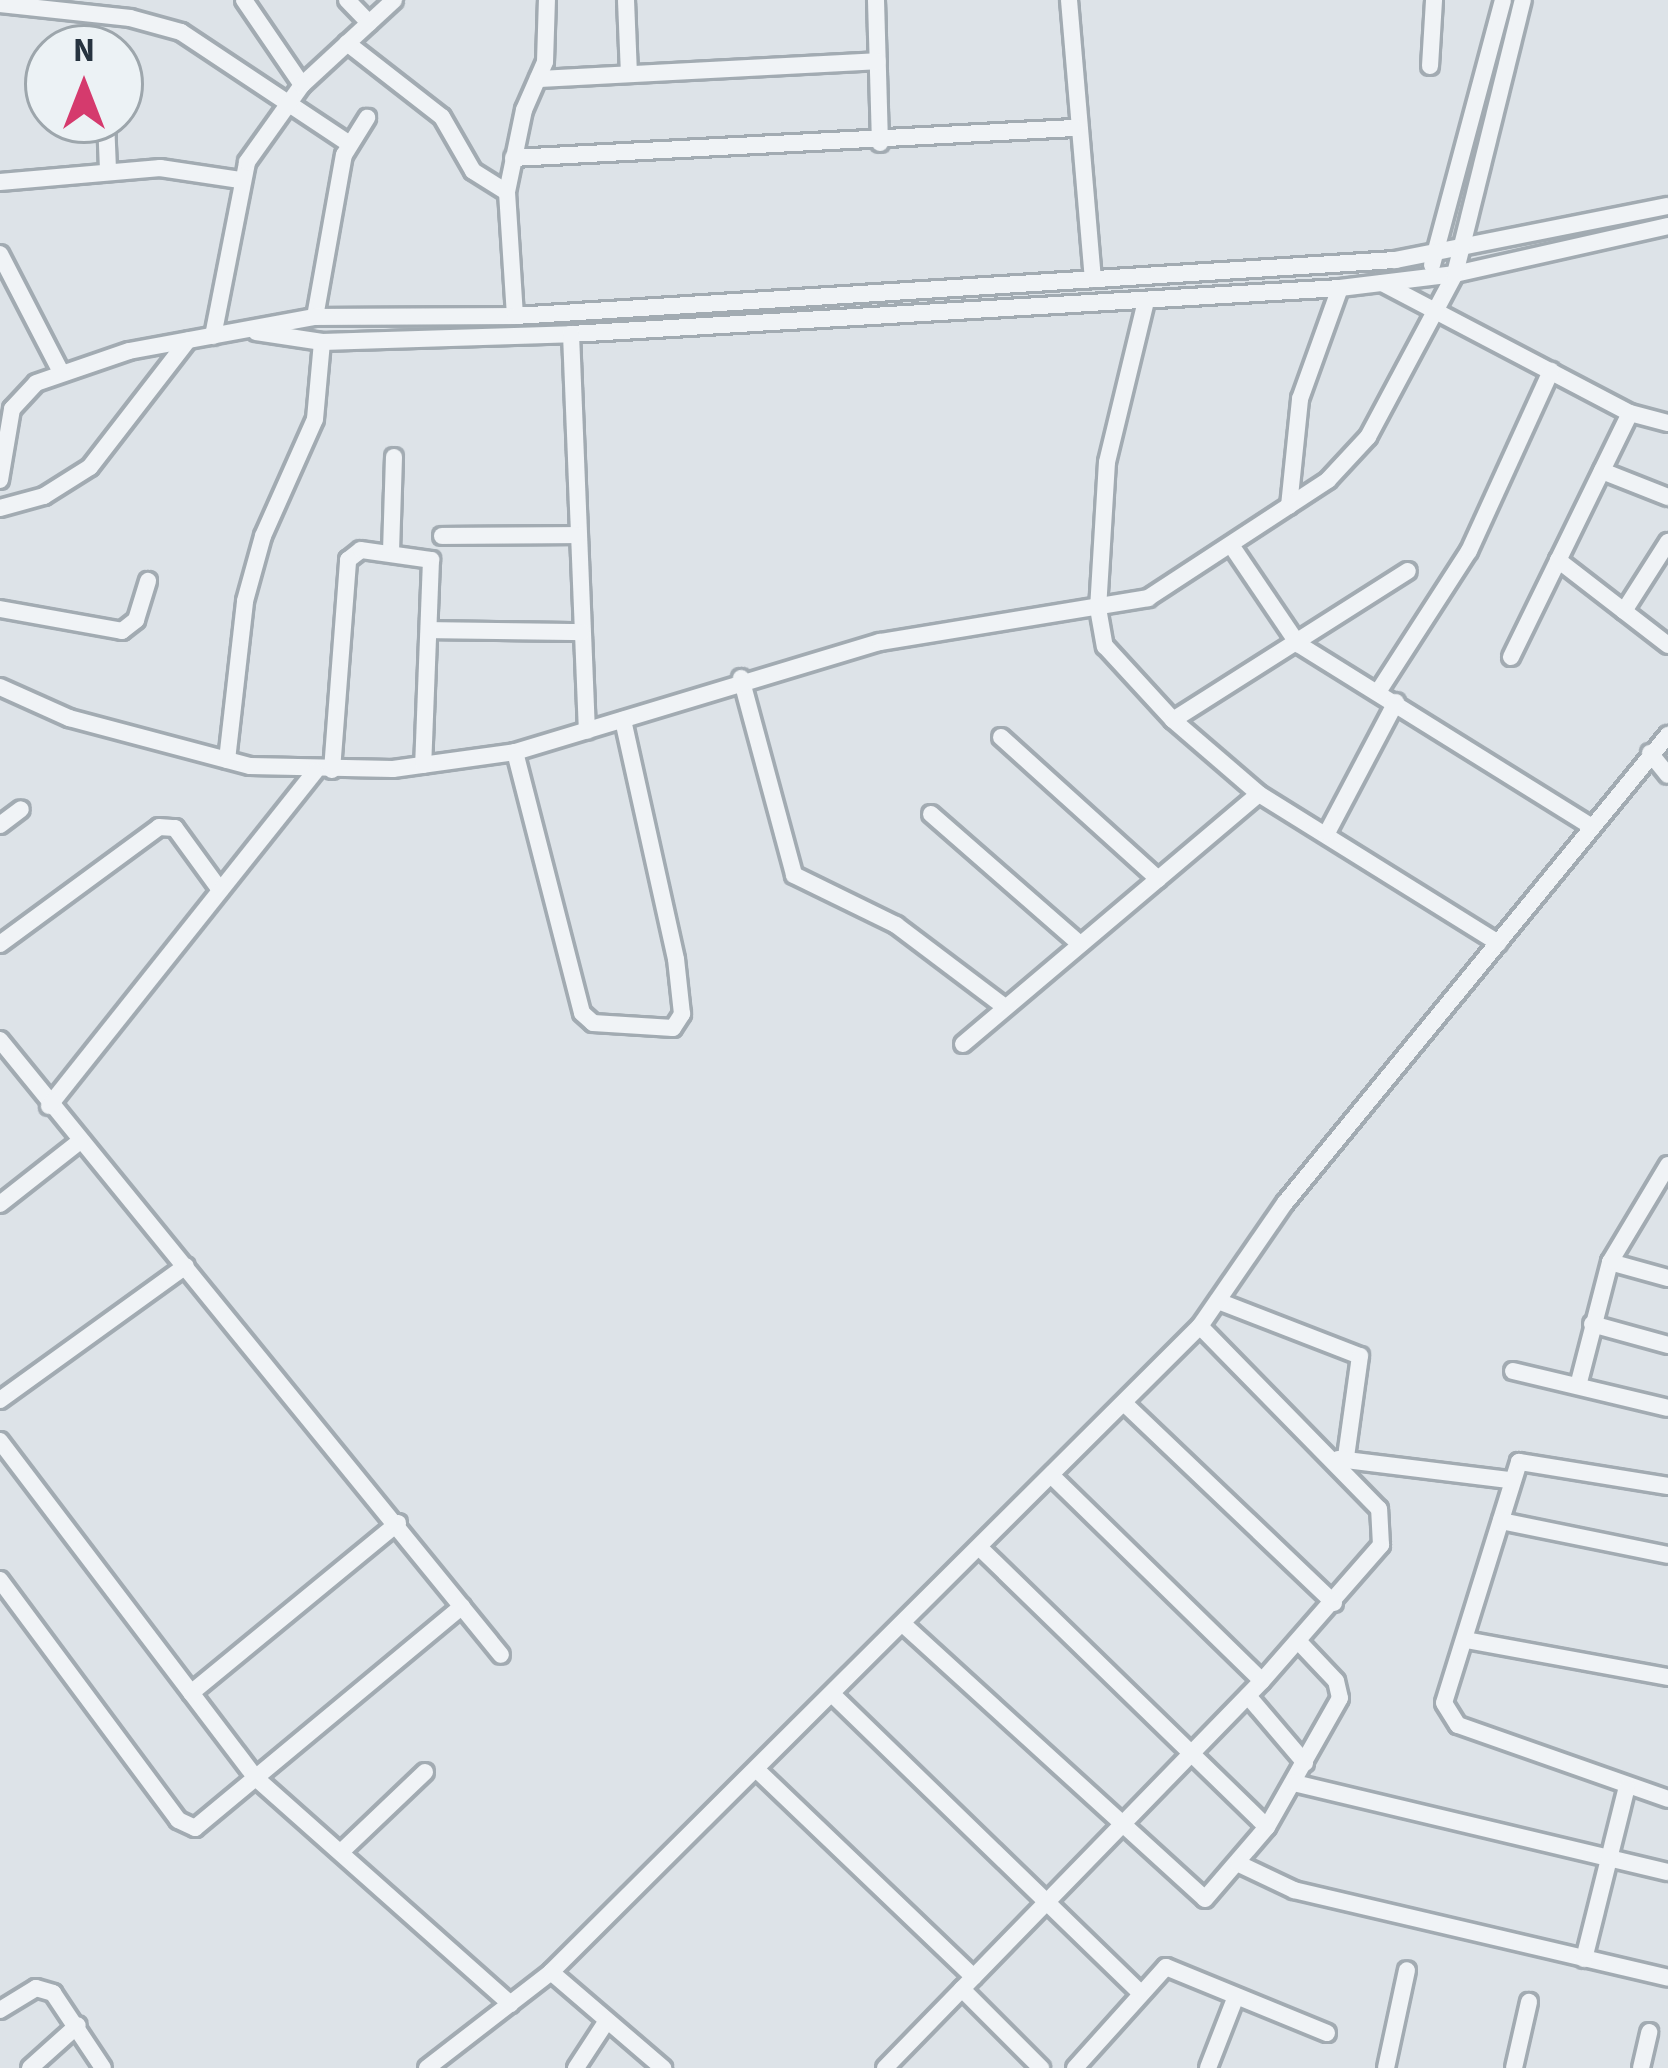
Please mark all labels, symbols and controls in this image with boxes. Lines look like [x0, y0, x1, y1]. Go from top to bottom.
north arrow [24, 24, 144, 144]
text: N [73, 27, 95, 74]

